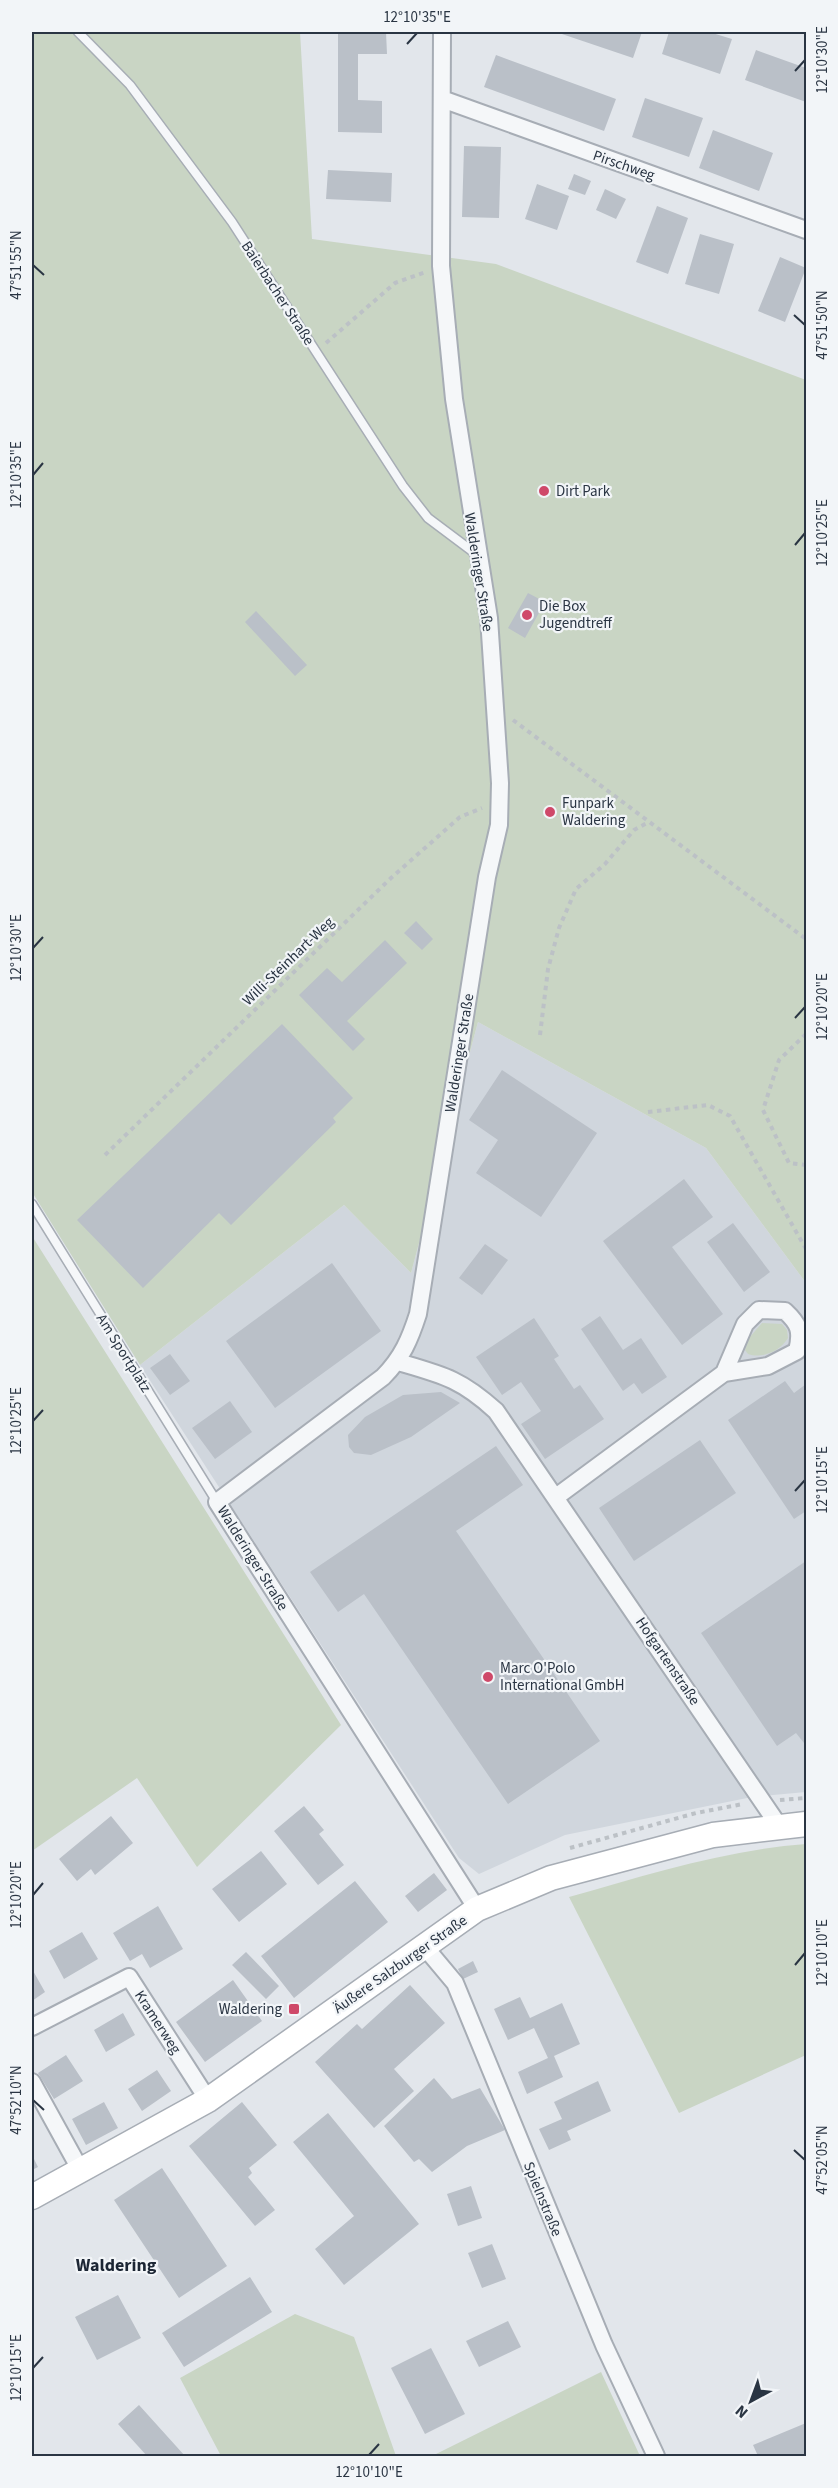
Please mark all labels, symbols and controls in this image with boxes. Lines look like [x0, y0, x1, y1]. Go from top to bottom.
text: 12°10'35"E [383, 7, 451, 28]
text: 12°10'30"E [812, 26, 833, 94]
street label: Pirschweg [590, 145, 658, 186]
text: 47°51'55"N [6, 230, 27, 300]
street label: Baierbacher Straße [236, 237, 319, 349]
text: 47°51'50"N [812, 290, 833, 360]
text: 12°10'35"E [6, 441, 27, 509]
place label: Dirt Park [556, 481, 611, 502]
marker: Dirt Park [537, 484, 551, 498]
text: 12°10'25"E [812, 499, 833, 567]
street label: Walderinger Straße [459, 511, 498, 633]
place label: Die Box Jugendtreff [539, 596, 613, 634]
marker: Die Box Jugendtreff [520, 608, 534, 622]
place label: Funpark Waldering [562, 793, 626, 831]
marker: Funpark Waldering [543, 805, 557, 819]
street label: Willi-Steinhart-Weg [238, 912, 339, 1011]
text: 12°10'30"E [6, 914, 27, 982]
text: 12°10'20"E [812, 973, 833, 1041]
street label: Walderinger Straße [440, 992, 479, 1114]
street label: Am Sportplatz [91, 1310, 156, 1397]
text: 12°10'25"E [6, 1387, 27, 1455]
text: 12°10'15"E [812, 1446, 833, 1514]
street label: Walderinger Straße [212, 1502, 293, 1615]
street label: Hofgartenstraße [630, 1613, 705, 1710]
place label: Marc O'Polo International GmbH [500, 1658, 624, 1696]
marker: Marc O'Polo International GmbH [481, 1670, 495, 1684]
text: 12°10'20"E [6, 1861, 27, 1929]
street label: Äußere Salzburger Straße [329, 1910, 472, 2019]
text: 12°10'10"E [812, 1919, 833, 1987]
street label: Kramerweg [129, 1986, 186, 2059]
place label: Waldering [219, 1999, 282, 2020]
marker: Waldering [287, 2002, 301, 2016]
text: 47°52'10"N [6, 2065, 27, 2135]
text: 47°52'05"N [812, 2125, 833, 2195]
street label: Spielnstraße [518, 2159, 567, 2240]
district label: Waldering [76, 2253, 157, 2278]
text: 12°10'15"E [6, 2334, 27, 2402]
north arrow [721, 2371, 781, 2431]
text: N [731, 2400, 753, 2423]
text: 12°10'10"E [335, 2462, 403, 2483]

